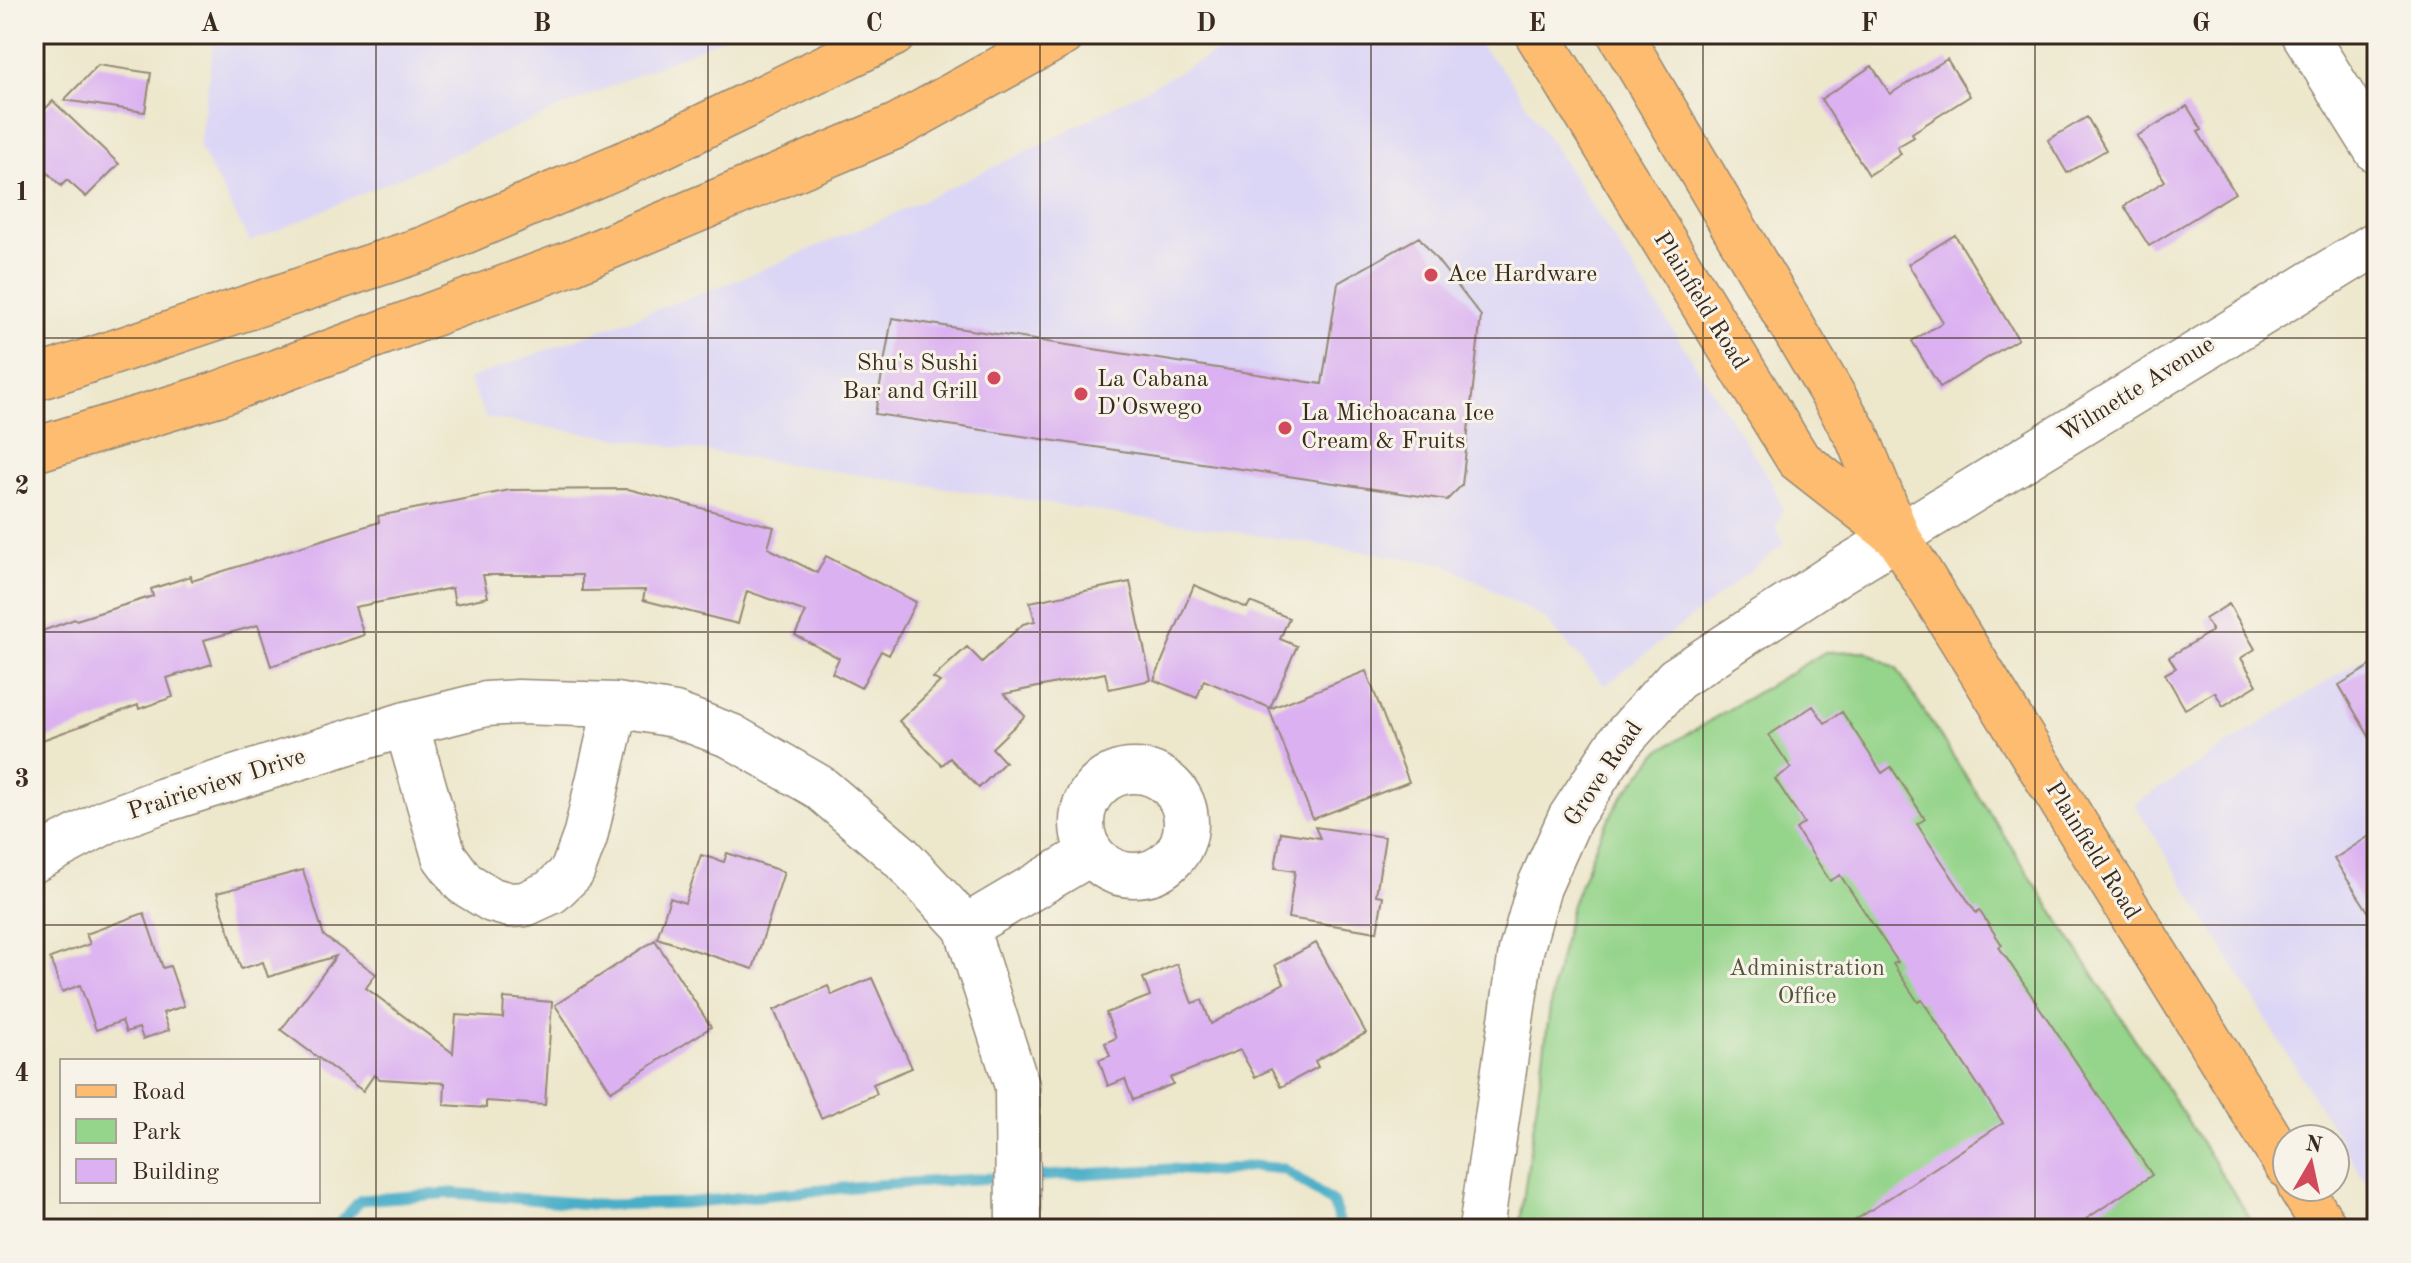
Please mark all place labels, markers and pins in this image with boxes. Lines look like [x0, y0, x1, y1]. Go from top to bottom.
place label: Ace Hardware [1447, 263, 1597, 287]
marker: Ace Hardware [1422, 266, 1440, 284]
place label: Shu's Sushi Bar and Grill [842, 352, 978, 404]
place label: La Cabana D'Oswego [1097, 368, 1209, 420]
marker: Shu's Sushi Bar and Grill [985, 369, 1003, 387]
marker: La Cabana D'Oswego [1072, 385, 1090, 403]
place label: La Michoacana Ice Cream & Fruits [1301, 402, 1494, 454]
marker: La Michoacana Ice Cream & Fruits [1276, 419, 1294, 437]

